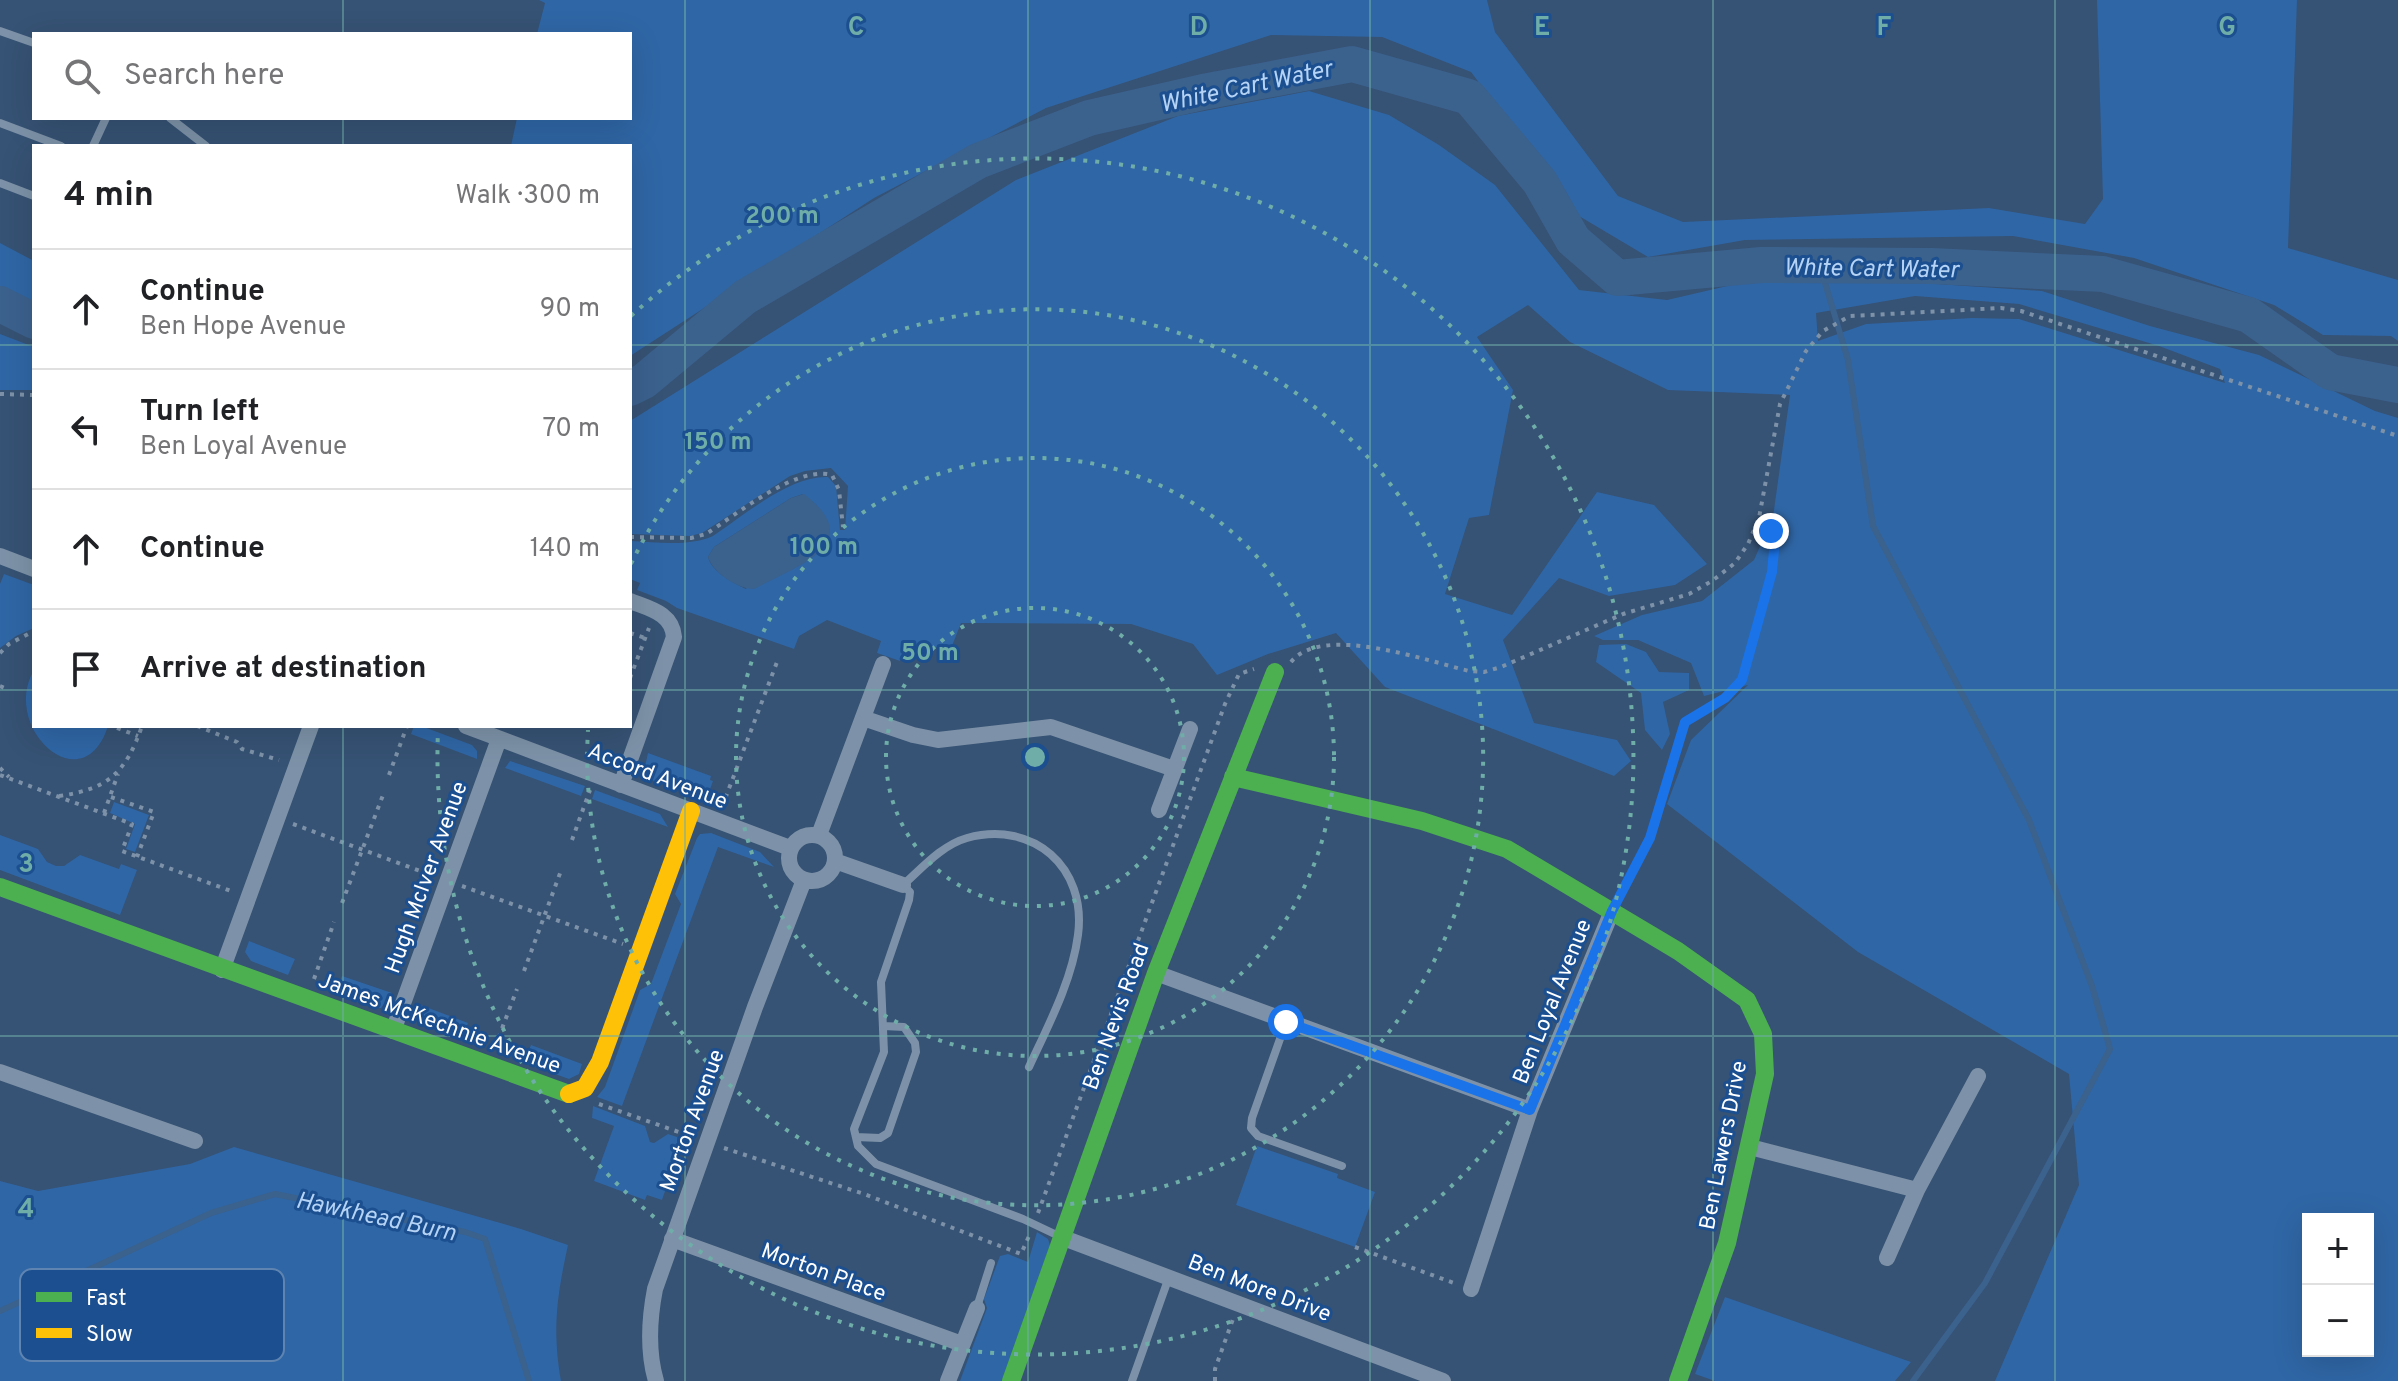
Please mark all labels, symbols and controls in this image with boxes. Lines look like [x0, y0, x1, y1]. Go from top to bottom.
text: C [848, 12, 864, 45]
text: D [1190, 12, 1208, 45]
text: E [1534, 12, 1550, 45]
text: F [1877, 12, 1892, 45]
text: G [2218, 12, 2236, 45]
search box [32, 32, 632, 120]
icon: search [60, 54, 104, 98]
water label: White Cart Water [1158, 55, 1337, 121]
text: Search here [124, 58, 284, 95]
text: 4 min [64, 175, 154, 218]
text: Walk · 300 m [456, 180, 600, 213]
text: 200 m [745, 202, 819, 232]
water label: White Cart Water [1783, 253, 1961, 287]
text: Continue [140, 274, 265, 311]
icon: ahead [64, 287, 108, 331]
text: 90 m [540, 293, 600, 326]
text: Ben Hope Avenue [140, 311, 346, 344]
text: Turn left [140, 394, 260, 431]
icon: left [64, 407, 108, 451]
text: 70 m [542, 413, 600, 446]
text: 150 m [684, 428, 752, 458]
text: Ben Loyal Avenue [140, 431, 347, 464]
route end [1753, 513, 1789, 549]
icon: ahead [64, 527, 108, 571]
text: Continue [140, 531, 265, 568]
text: 140 m [530, 533, 600, 566]
text: 100 m [790, 533, 858, 563]
text: 50 m [901, 639, 959, 669]
icon: arrive [64, 647, 108, 691]
text: Arrive at destination [140, 651, 426, 688]
street label: Accord Avenue [583, 738, 731, 816]
centre of rings [1021, 743, 1049, 771]
street label: Hugh McIver Avenue [380, 778, 475, 977]
text: 3 [18, 849, 34, 882]
street label: Ben Loyal Avenue [1508, 916, 1599, 1088]
street label: Ben Nevis Road [1078, 940, 1156, 1094]
street label: James McKechnie Avenue [314, 968, 564, 1081]
route start [1268, 1004, 1304, 1040]
street label: Morton Avenue [655, 1046, 732, 1196]
street label: Ben Lawers Drive [1695, 1059, 1754, 1232]
water label: Hawkhead Burn [293, 1186, 458, 1250]
text: 4 [18, 1194, 34, 1227]
map controls [2302, 1213, 2374, 1357]
button: + [2302, 1213, 2374, 1285]
street label: Morton Place [757, 1238, 889, 1308]
street label: Ben More Drive [1184, 1250, 1335, 1329]
legend [20, 1269, 284, 1361]
button: − [2302, 1285, 2374, 1357]
text: Fast [86, 1286, 127, 1313]
text: Slow [86, 1322, 133, 1349]

